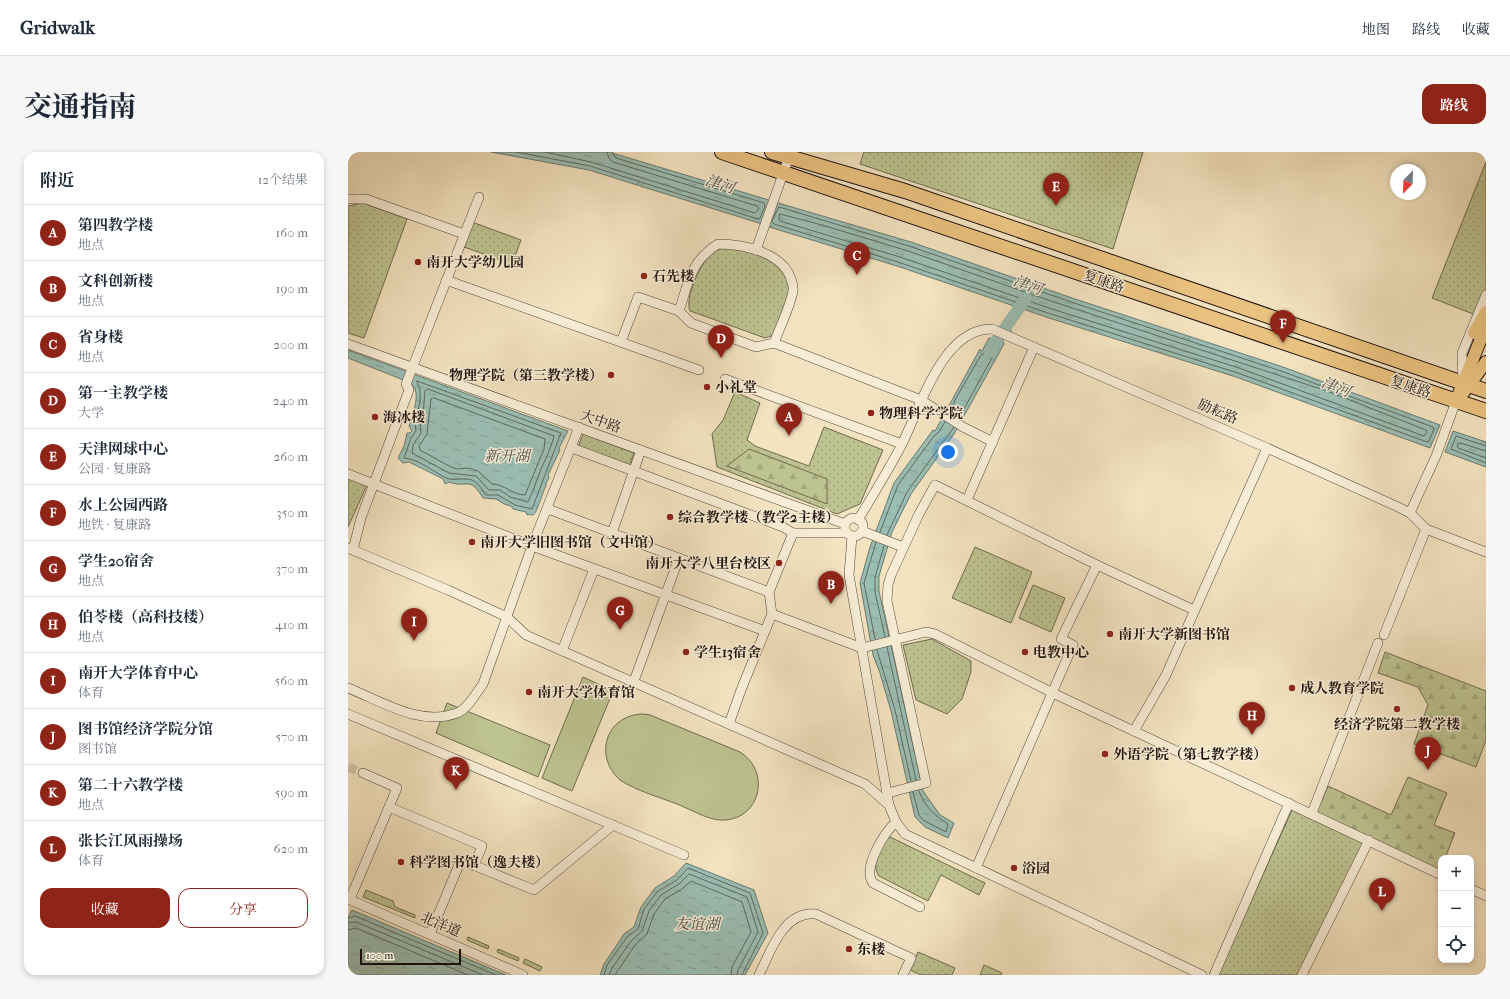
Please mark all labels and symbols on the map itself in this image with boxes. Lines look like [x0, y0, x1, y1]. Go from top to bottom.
north arrow [1390, 164, 1426, 200]
water label: 津河 [703, 171, 740, 198]
pin: E [1043, 173, 1069, 206]
pin: C [844, 242, 870, 275]
place label: 南开大学幼儿园 [426, 254, 524, 271]
marker: 南开大学幼儿园 [413, 257, 423, 267]
street label: 复康路 [1081, 267, 1126, 296]
place label: 石先楼 [652, 268, 694, 285]
marker: 石先楼 [639, 271, 649, 281]
water label: 津河 [1011, 272, 1048, 299]
pin: F [1270, 310, 1296, 343]
pin: D [708, 325, 734, 358]
place label: 物理学院（第三教学楼） [449, 367, 603, 384]
marker: 物理学院（第三教学楼） [606, 370, 616, 380]
street label: 复康路 [1388, 372, 1433, 401]
water label: 津河 [1319, 373, 1356, 402]
place label: 小礼堂 [715, 379, 757, 396]
marker: 小礼堂 [702, 382, 712, 392]
street label: 励耘路 [1195, 395, 1240, 427]
pin: A [776, 403, 802, 436]
place label: 物理科学学院 [879, 405, 963, 422]
street label: 大中路 [578, 406, 623, 437]
marker: 物理科学学院 [866, 408, 876, 418]
place label: 海冰楼 [383, 409, 425, 426]
marker: 海冰楼 [370, 412, 380, 422]
your location [938, 442, 958, 462]
water label: 新开湖 [484, 447, 532, 465]
place label: 综合教学楼（教学2主楼） [678, 509, 839, 526]
marker: 综合教学楼（教学2主楼） [665, 512, 675, 522]
place label: 南开大学旧图书馆（文中馆） [480, 534, 662, 551]
marker: 南开大学旧图书馆（文中馆） [467, 537, 477, 547]
place label: 南开大学八里台校区 [645, 555, 771, 572]
marker: 南开大学八里台校区 [774, 558, 784, 568]
pin: B [818, 571, 844, 604]
pin: G [607, 597, 633, 630]
pin: I [401, 608, 427, 641]
place label: 南开大学新图书馆 [1118, 626, 1230, 643]
marker: 南开大学新图书馆 [1105, 629, 1115, 639]
place label: 学生13宿舍 [694, 644, 762, 661]
place label: 电教中心 [1033, 644, 1089, 661]
marker: 学生13宿舍 [681, 647, 691, 657]
marker: 电教中心 [1020, 647, 1030, 657]
place label: 成人教育学院 [1300, 680, 1384, 697]
marker: 成人教育学院 [1287, 683, 1297, 693]
place label: 南开大学体育馆 [537, 684, 635, 701]
marker: 南开大学体育馆 [524, 687, 534, 697]
pin: H [1239, 702, 1265, 735]
marker: 经济学院第二教学楼 [1392, 704, 1402, 714]
place label: 经济学院第二教学楼 [1334, 716, 1460, 733]
pin: J [1415, 737, 1441, 770]
place label: 外语学院（第七教学楼） [1113, 746, 1267, 763]
marker: 外语学院（第七教学楼） [1100, 749, 1110, 759]
pin: K [443, 757, 469, 790]
place label: 科学图书馆（逸夫楼） [409, 854, 549, 871]
marker: 科学图书馆（逸夫楼） [396, 857, 406, 867]
place label: 浴园 [1022, 860, 1050, 877]
marker: 浴园 [1009, 863, 1019, 873]
pin: L [1369, 878, 1395, 911]
street label: 北洋道 [418, 908, 463, 940]
water label: 友谊湖 [674, 915, 722, 933]
place label: 东楼 [857, 941, 885, 958]
marker: 东楼 [844, 944, 854, 954]
scale bar [360, 947, 461, 966]

